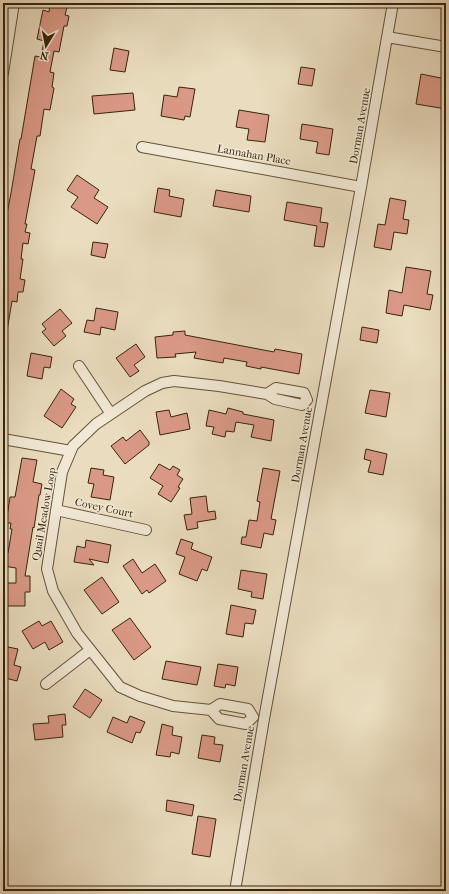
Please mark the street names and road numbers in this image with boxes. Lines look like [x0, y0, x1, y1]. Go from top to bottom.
street label: Dorman Avenue [347, 86, 373, 165]
street label: Lannahan Place [216, 142, 292, 168]
street label: Dorman Avenue [289, 405, 315, 484]
street label: Quail Meadow Loop [29, 466, 59, 562]
street label: Covey Court [74, 495, 134, 521]
street label: Dorman Avenue [231, 724, 257, 803]

